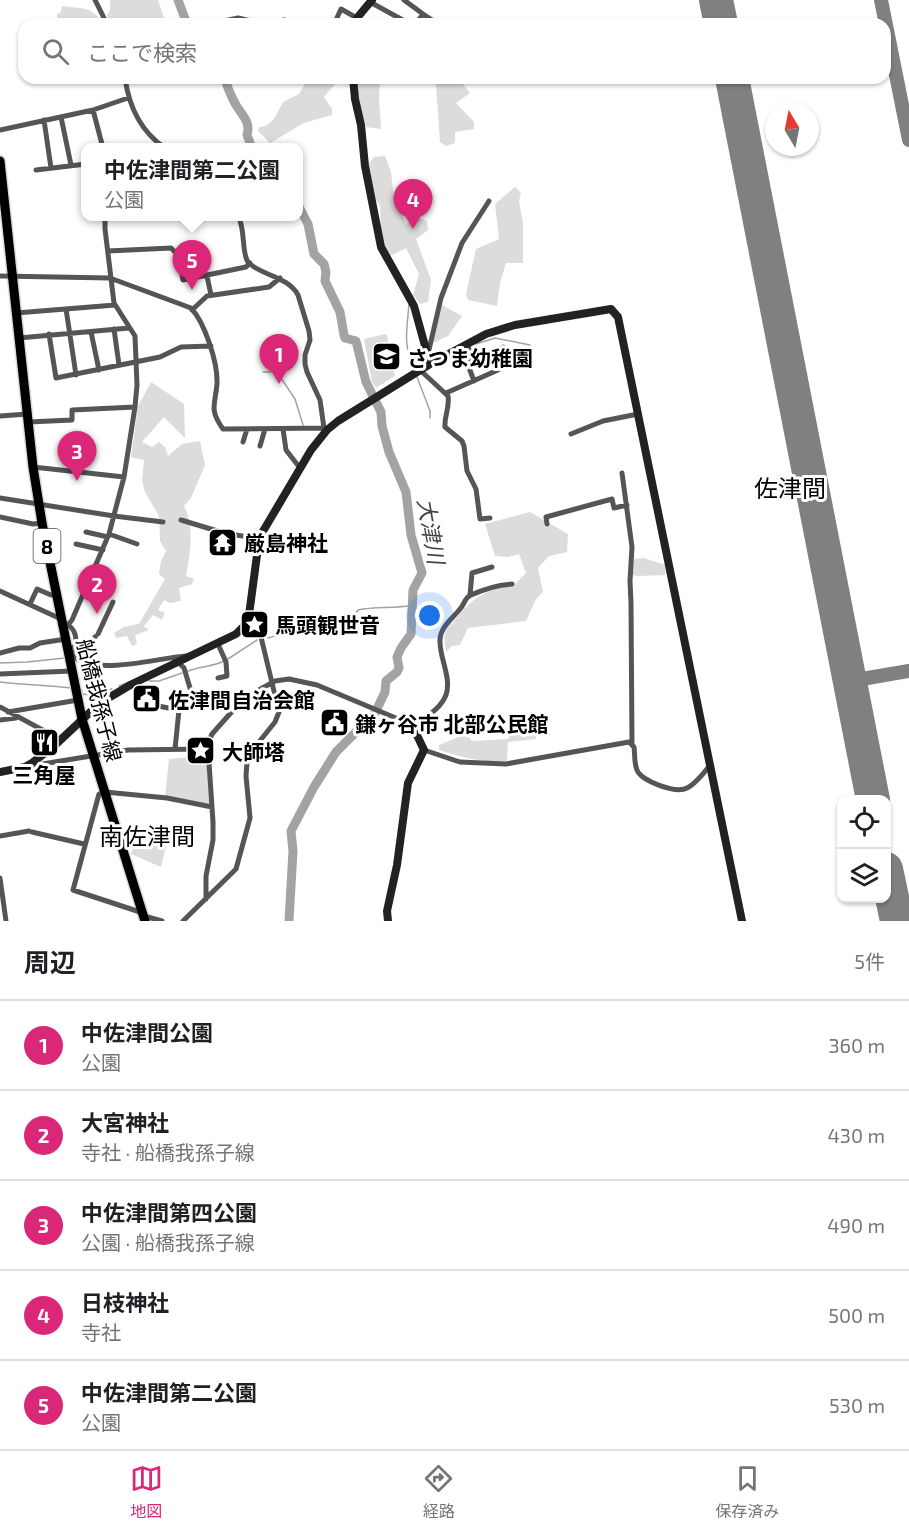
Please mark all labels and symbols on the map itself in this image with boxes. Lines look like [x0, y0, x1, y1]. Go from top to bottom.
north arrow [765, 102, 819, 156]
pin: 4 [394, 180, 432, 229]
pin: 5 [172, 240, 212, 290]
pin: 1 [260, 334, 298, 384]
school or university icon: さつま幼稚園 [370, 341, 402, 373]
place label: さつま幼稚園 [407, 345, 533, 370]
pin: 3 [58, 432, 97, 481]
district label: 佐津間 [754, 473, 826, 502]
water label: 大津川 [413, 496, 451, 568]
temple icon: 厳島神社 [207, 526, 239, 558]
road number: 8 [34, 529, 60, 563]
place label: 厳島神社 [244, 530, 328, 555]
pin: 2 [78, 564, 116, 614]
your location [415, 601, 444, 630]
place icon: 馬頭観世音 [238, 608, 270, 640]
place label: 馬頭観世音 [275, 612, 380, 637]
street label: 船橋我孫子線 [73, 636, 127, 764]
public building icon: 佐津間自治会館 [131, 683, 163, 715]
place label: 佐津間自治会館 [168, 687, 315, 712]
public building icon: 鎌ヶ谷市 北部公民館 [318, 707, 350, 739]
place label: 鎌ヶ谷市 北部公民館 [355, 711, 549, 736]
restaurant icon: 三角屋 [28, 727, 60, 759]
place icon: 大師塔 [185, 735, 217, 767]
place label: 大師塔 [222, 739, 285, 764]
place label: 三角屋 [13, 762, 76, 787]
district label: 南佐津間 [99, 821, 195, 850]

